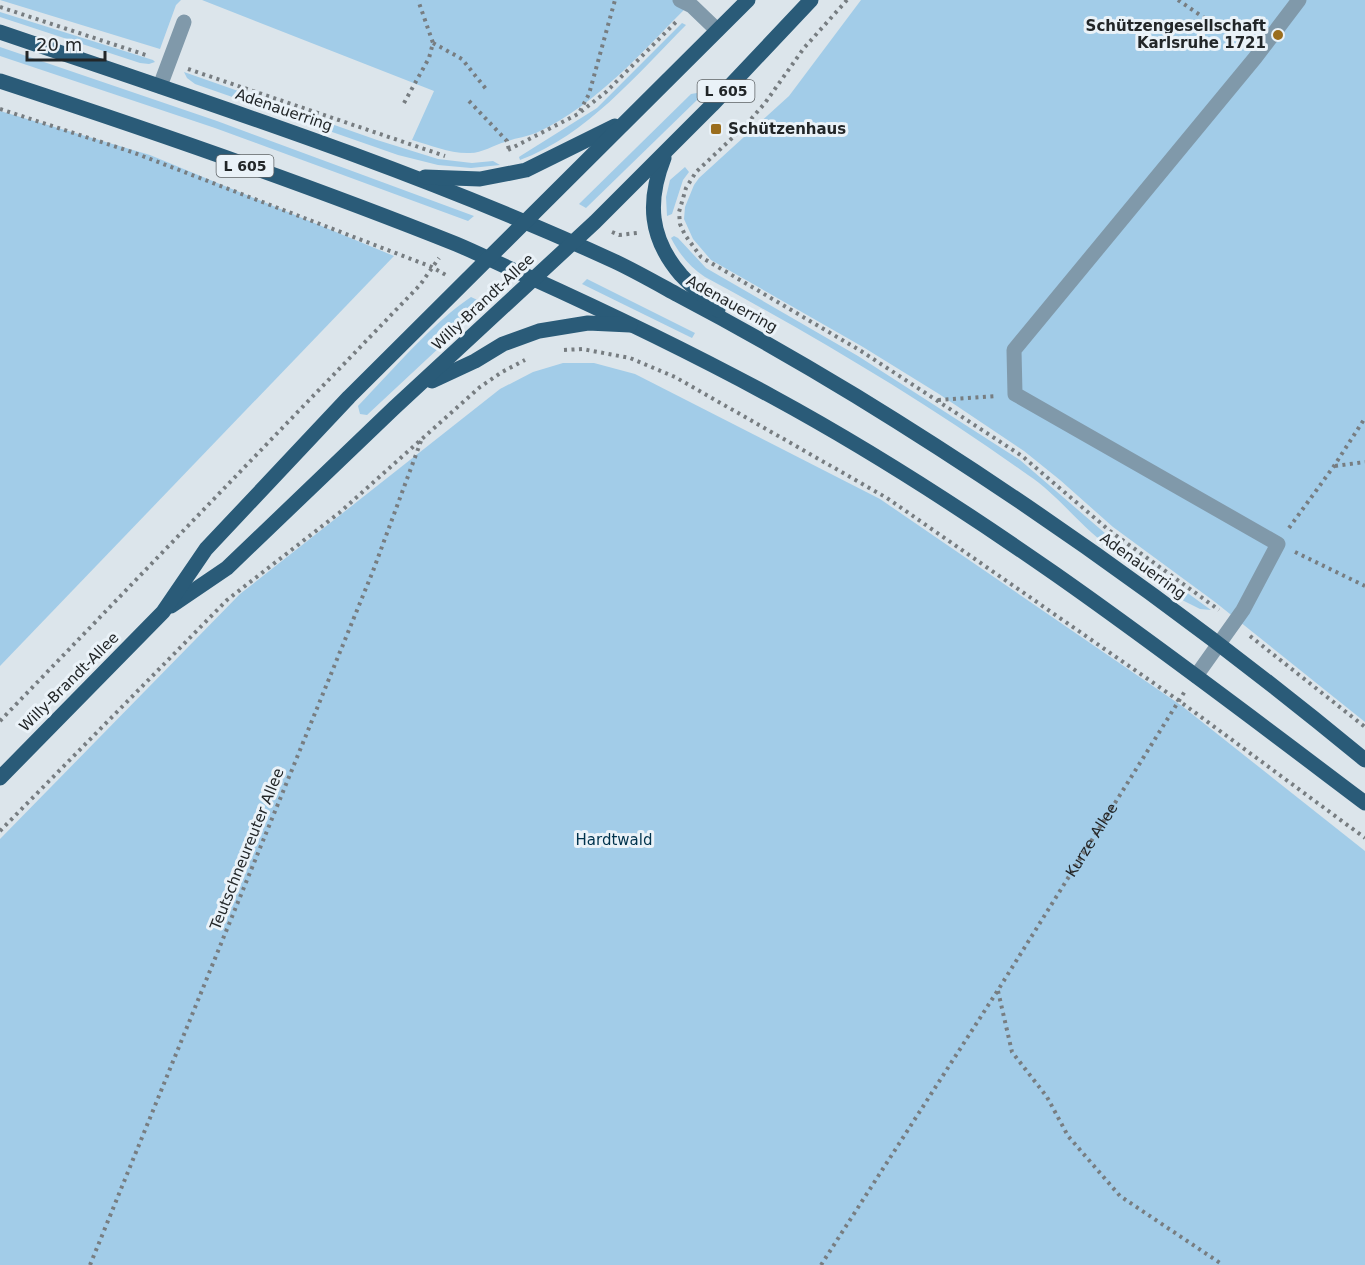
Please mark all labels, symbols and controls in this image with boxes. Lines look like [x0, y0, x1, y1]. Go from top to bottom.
place label: Schützengesellschaft Karlsruhe 1721 [1086, 17, 1266, 52]
scale bar [27, 24, 105, 62]
marker: Schützengesellschaft Karlsruhe 1721 [1271, 28, 1285, 42]
text: 20 m [36, 34, 82, 55]
road number: L 605 [698, 80, 754, 102]
street label: Adenauerring [233, 85, 335, 135]
place label: Schützenhaus [728, 120, 846, 138]
marker: Schützenhaus [709, 122, 723, 136]
road number: L 605 [216, 155, 274, 177]
street label: Willy-Brandt-Allee [428, 250, 538, 354]
street label: Adenauerring [683, 272, 781, 336]
street label: Adenauerring [1097, 529, 1189, 603]
street label: Willy-Brandt-Allee [16, 629, 122, 735]
street label: Teutschneureuter Allee [206, 766, 288, 933]
street label: Kurze Allee [1062, 800, 1122, 880]
park label: Hardtwald [576, 831, 652, 849]

